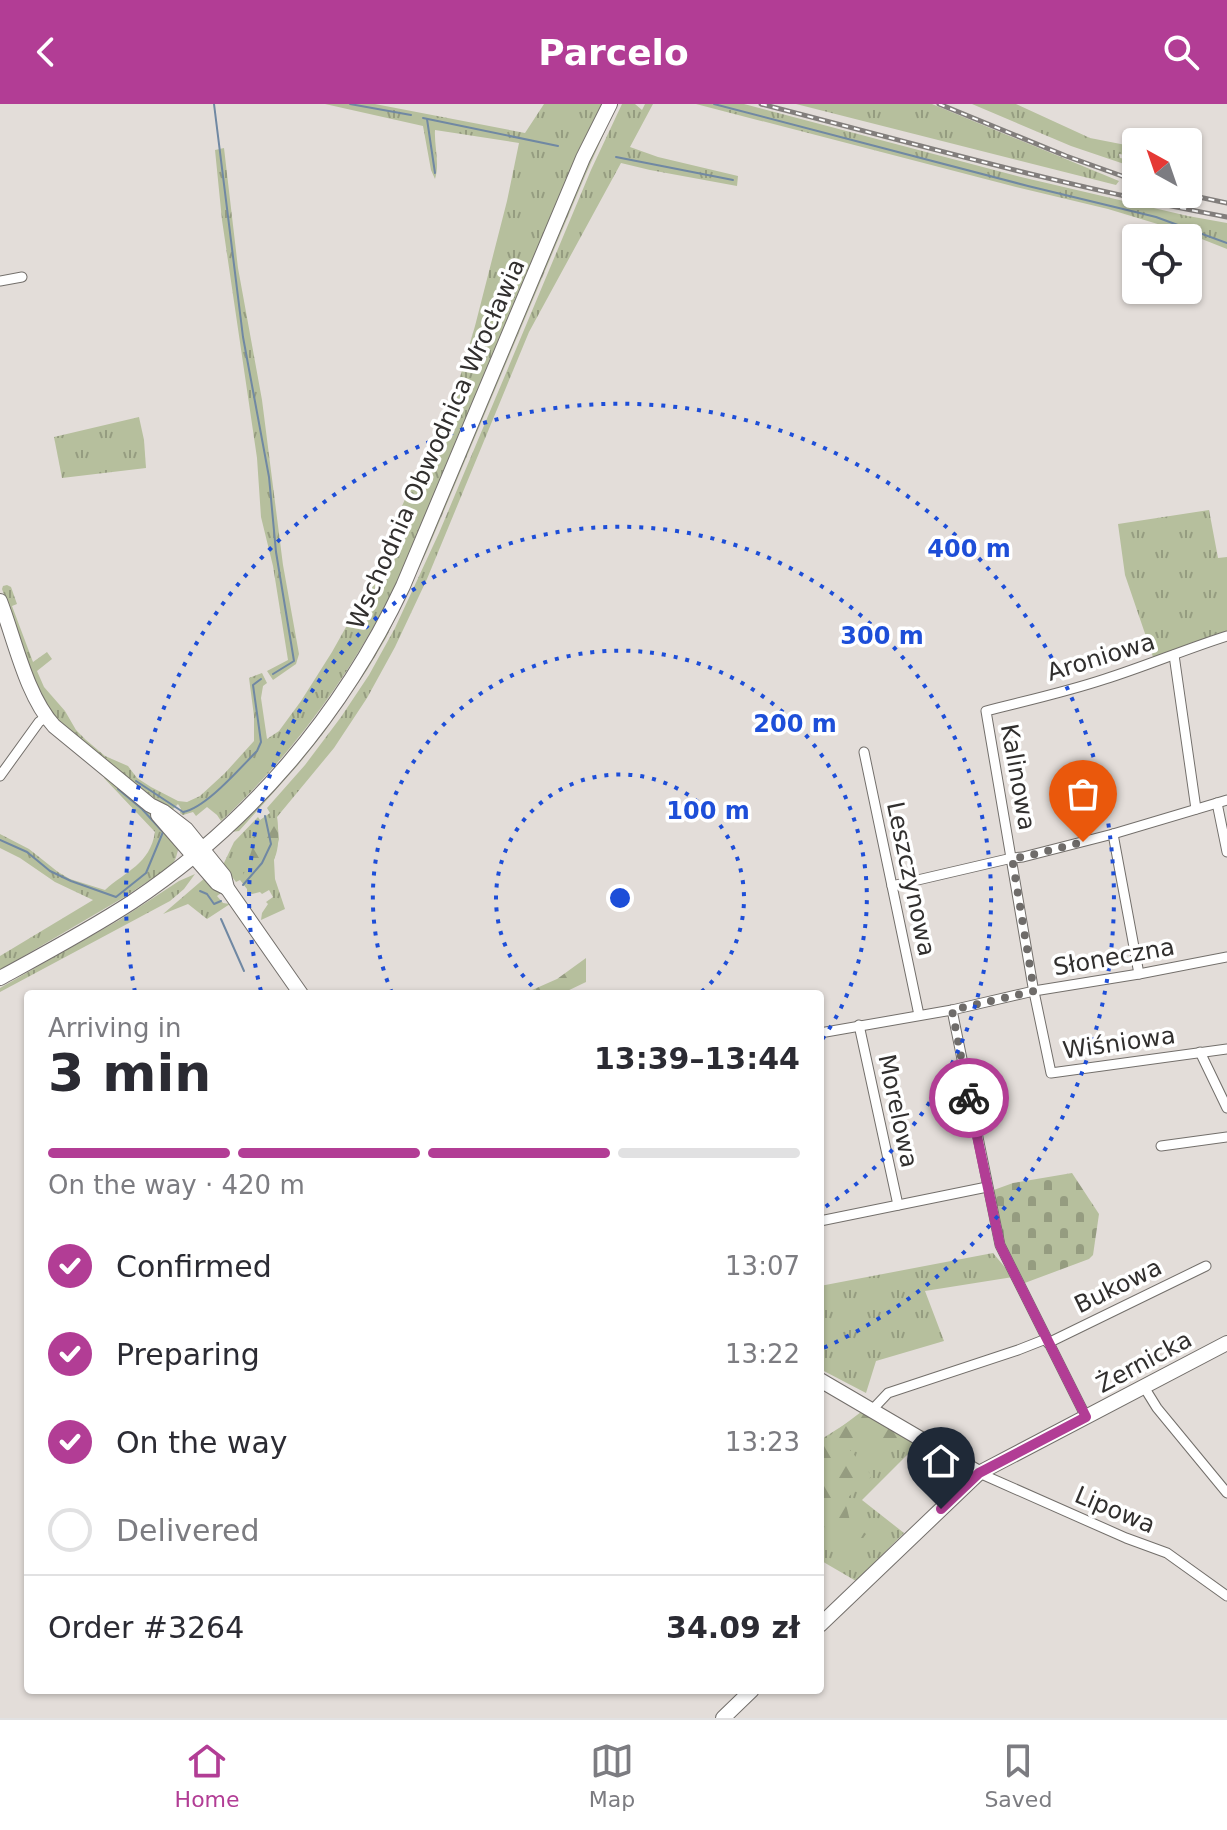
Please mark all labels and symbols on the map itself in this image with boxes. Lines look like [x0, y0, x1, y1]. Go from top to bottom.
north arrow [1122, 128, 1202, 208]
street label: Wschodnia Obwodnica Wrocławia [341, 255, 531, 633]
text: 400 m [927, 535, 1011, 563]
text: 300 m [840, 622, 924, 650]
street label: Aroniowa [1044, 627, 1158, 687]
text: 200 m [753, 710, 837, 738]
street label: Kalinowa [995, 722, 1041, 832]
pin [1049, 760, 1117, 842]
text: 100 m [666, 797, 750, 825]
street label: Leszczynowa [881, 799, 941, 959]
centre of rings [606, 884, 634, 912]
street label: Słoneczna [1051, 933, 1177, 981]
street label: Wiśniowa [1061, 1021, 1177, 1065]
street label: Morelowa [872, 1052, 924, 1170]
courier [929, 1058, 1009, 1138]
street label: Bukowa [1070, 1253, 1166, 1319]
street label: Żernicka [1091, 1324, 1196, 1399]
pin [907, 1427, 975, 1509]
street label: Lipowa [1071, 1481, 1159, 1539]

